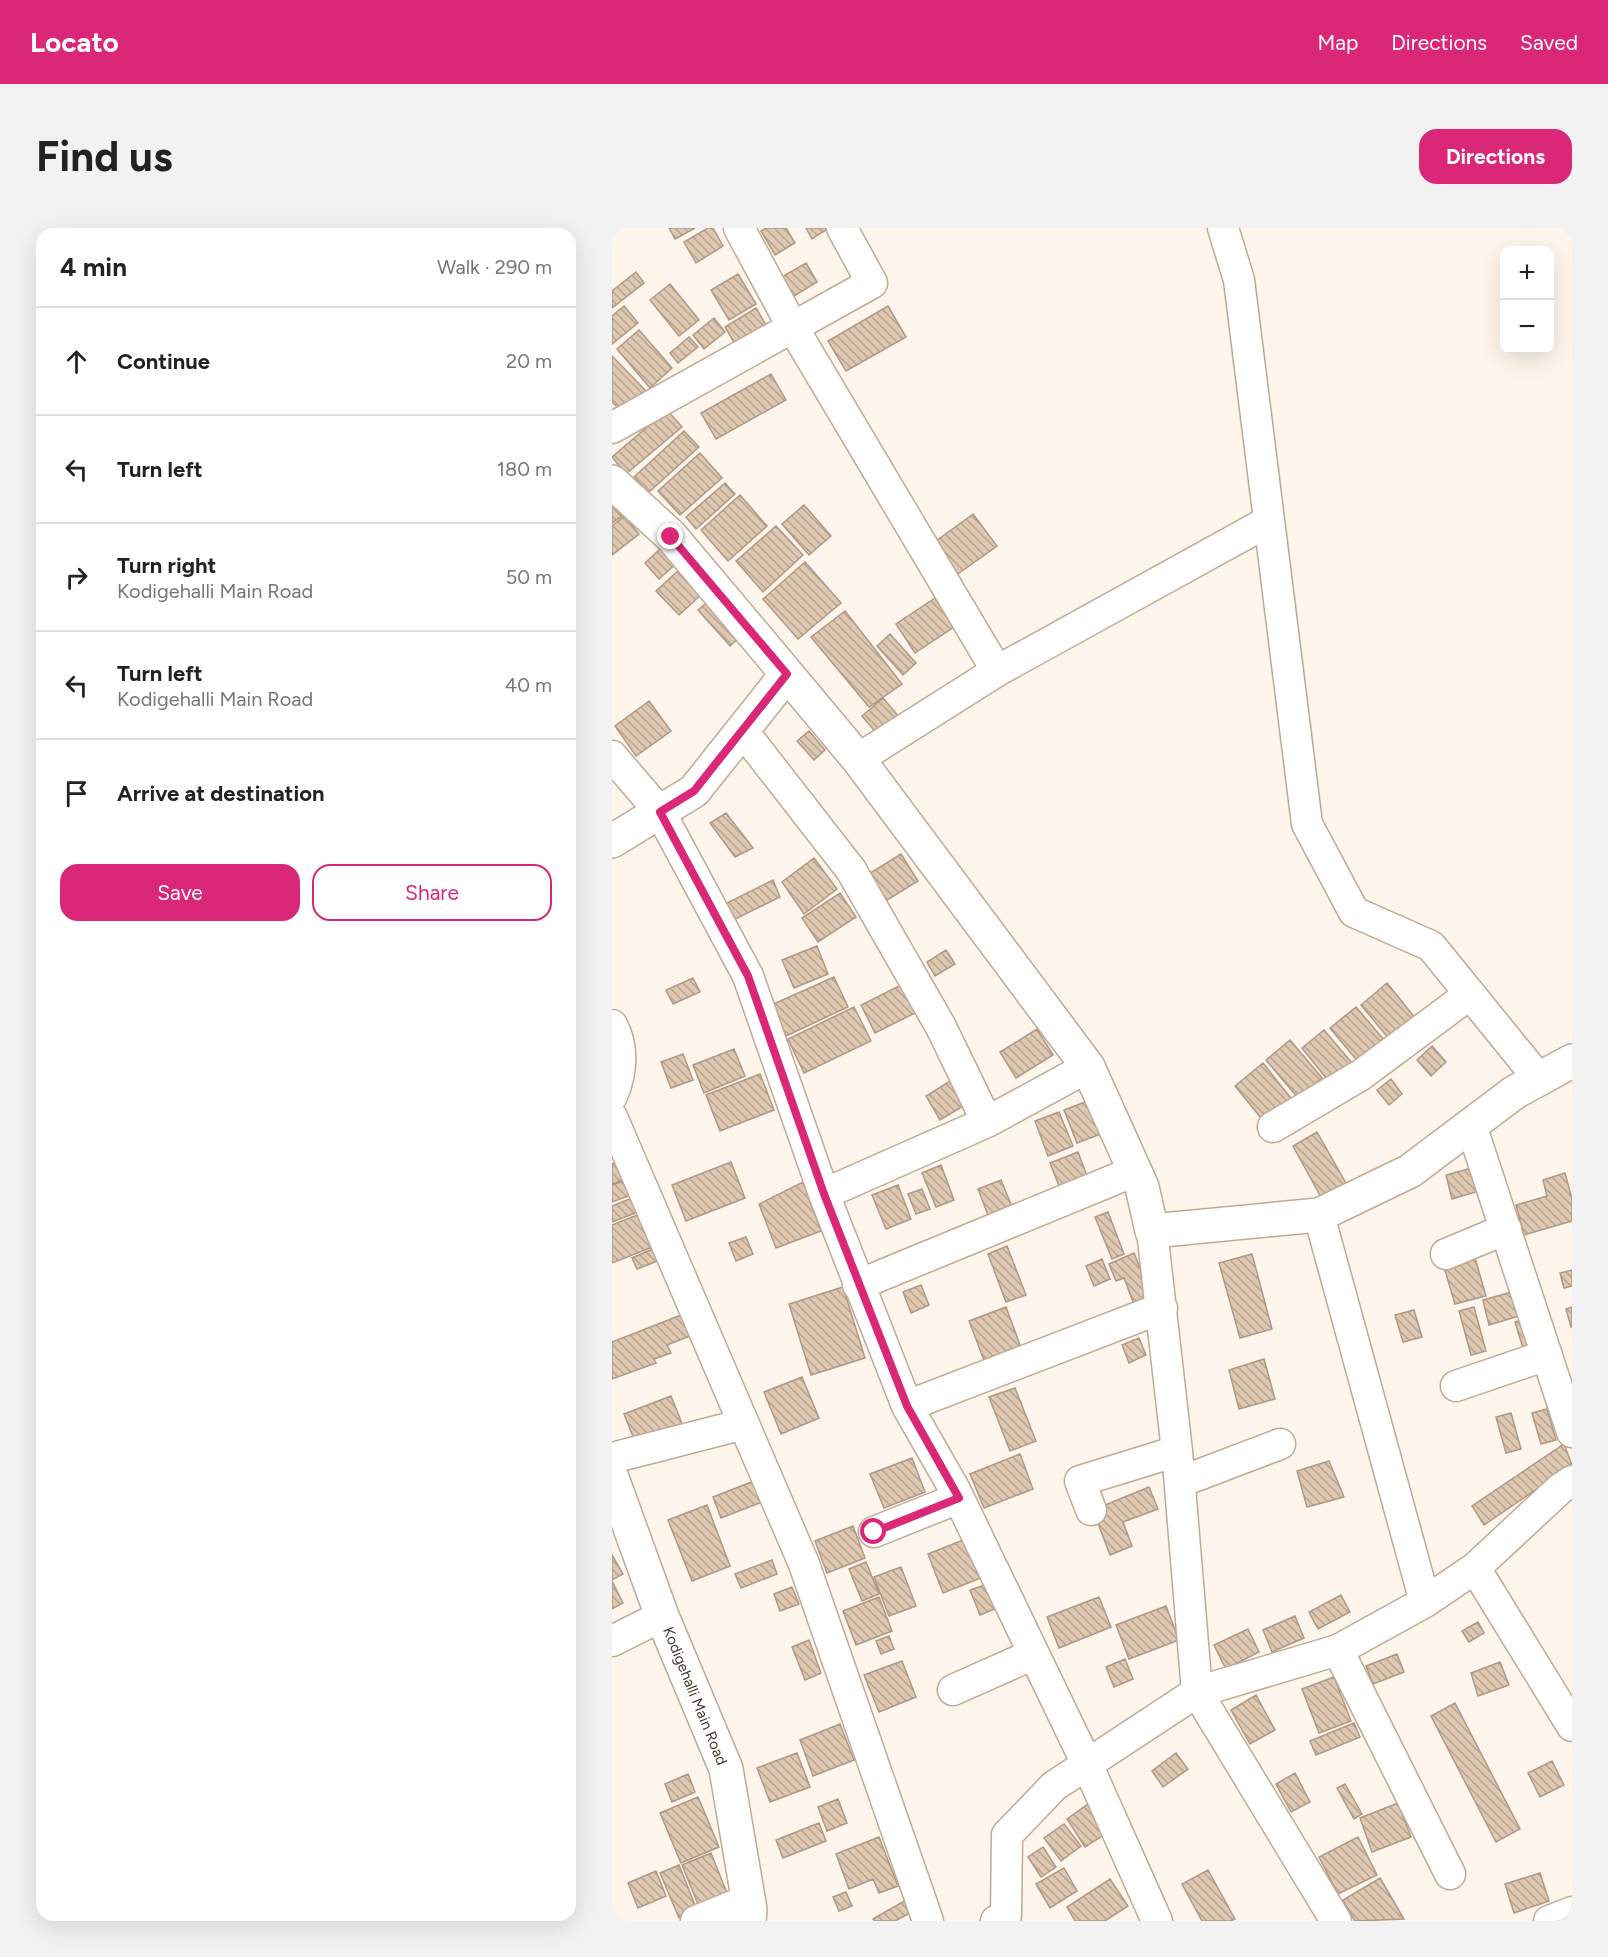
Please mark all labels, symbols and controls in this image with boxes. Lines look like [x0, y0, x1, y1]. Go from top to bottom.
text: Locato [30, 25, 119, 59]
text: Map [1317, 30, 1358, 55]
text: Directions [1391, 30, 1487, 55]
text: Saved [1520, 30, 1578, 55]
button: Directions [1419, 129, 1572, 184]
text: Find us [36, 131, 173, 182]
map controls [1500, 246, 1554, 354]
button: + [1500, 246, 1554, 300]
text: 4 min [60, 251, 127, 283]
text: Walk · 290 m [437, 255, 552, 279]
button: − [1500, 300, 1554, 354]
icon: ahead [60, 345, 93, 378]
text: Continue [117, 348, 210, 375]
text: 20 m [506, 349, 552, 373]
icon: left [60, 453, 93, 486]
text: Turn left [117, 456, 203, 483]
text: 180 m [497, 457, 552, 481]
route end [657, 523, 683, 549]
text: Turn right [117, 552, 216, 579]
icon: right [60, 561, 93, 594]
text: 50 m [506, 565, 552, 589]
text: Kodigehalli Main Road [117, 579, 313, 603]
text: Turn left [117, 660, 203, 687]
icon: left [60, 669, 93, 702]
text: 40 m [505, 673, 552, 697]
text: Kodigehalli Main Road [117, 687, 313, 711]
icon: arrive [60, 777, 93, 810]
text: Arrive at destination [117, 780, 325, 807]
button: Save [60, 864, 300, 921]
button: Share [312, 864, 552, 921]
route start [860, 1518, 886, 1544]
street label: Kodigehalli Main Road [659, 1624, 731, 1768]

